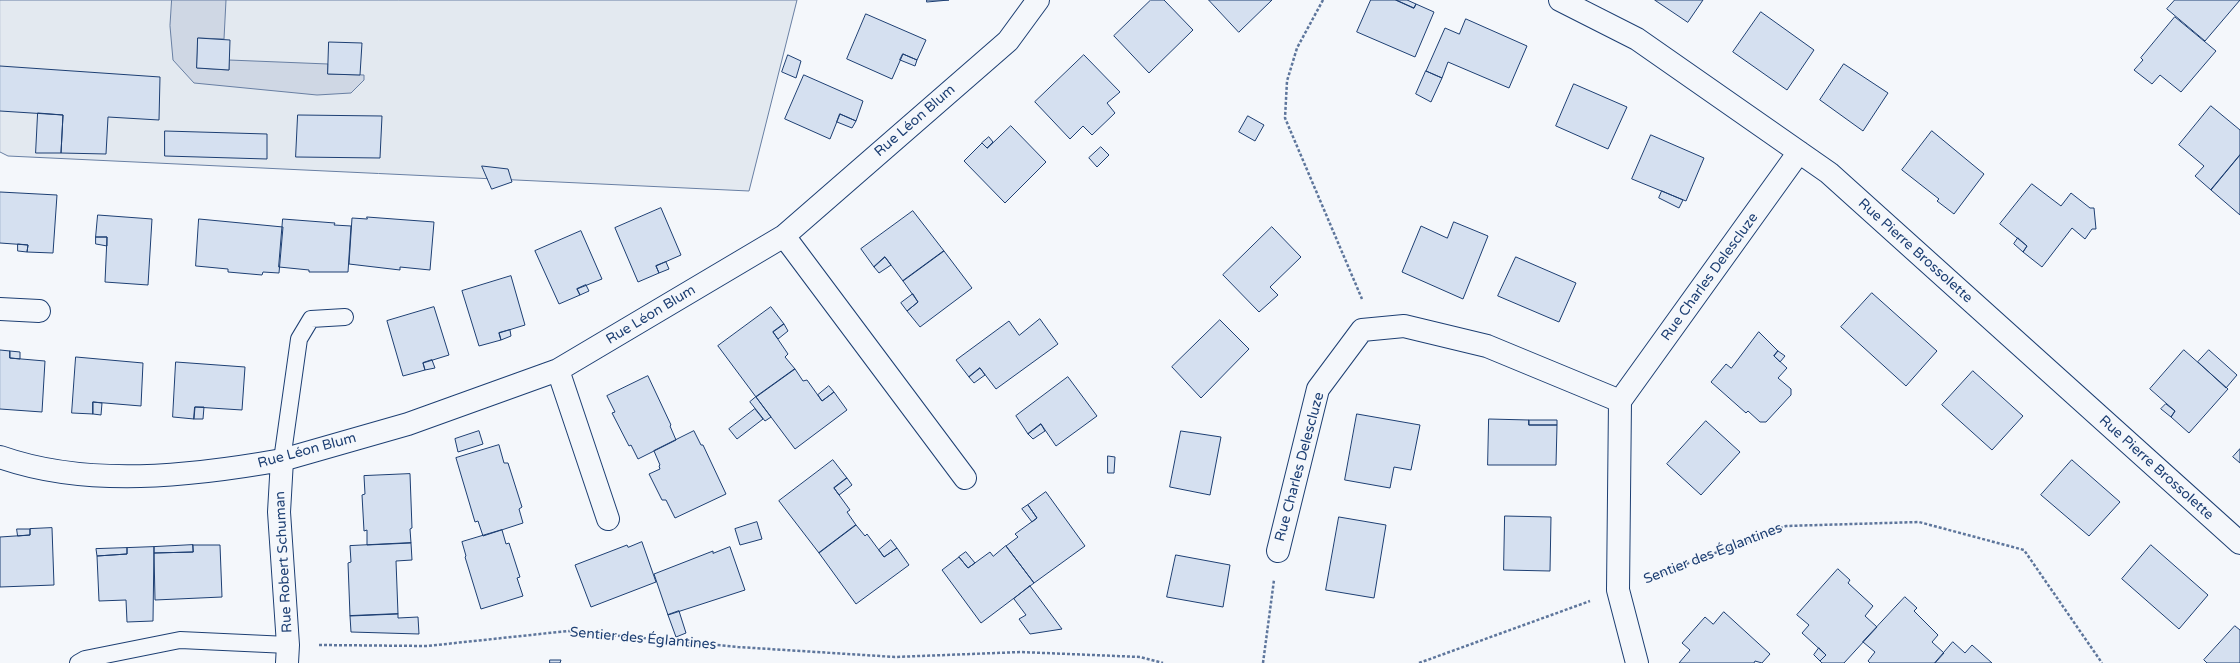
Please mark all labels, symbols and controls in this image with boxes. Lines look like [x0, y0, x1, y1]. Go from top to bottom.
street label: Rue Léon Blum [871, 81, 959, 161]
street label: Rue Pierre Brossolette [1854, 195, 1976, 307]
street label: Rue Charles Delescluze [1658, 210, 1762, 344]
street label: Rue Léon Blum [603, 282, 699, 348]
street label: Rue Charles Delescluze [1272, 390, 1328, 544]
street label: Rue Pierre Brossolette [2095, 412, 2217, 524]
street label: Rue Léon Blum [256, 430, 358, 472]
street label: Rue Robert Schuman [272, 491, 296, 633]
street label: Sentier des Églantines [1641, 520, 1785, 588]
street label: Sentier des Églantines [569, 624, 717, 654]

